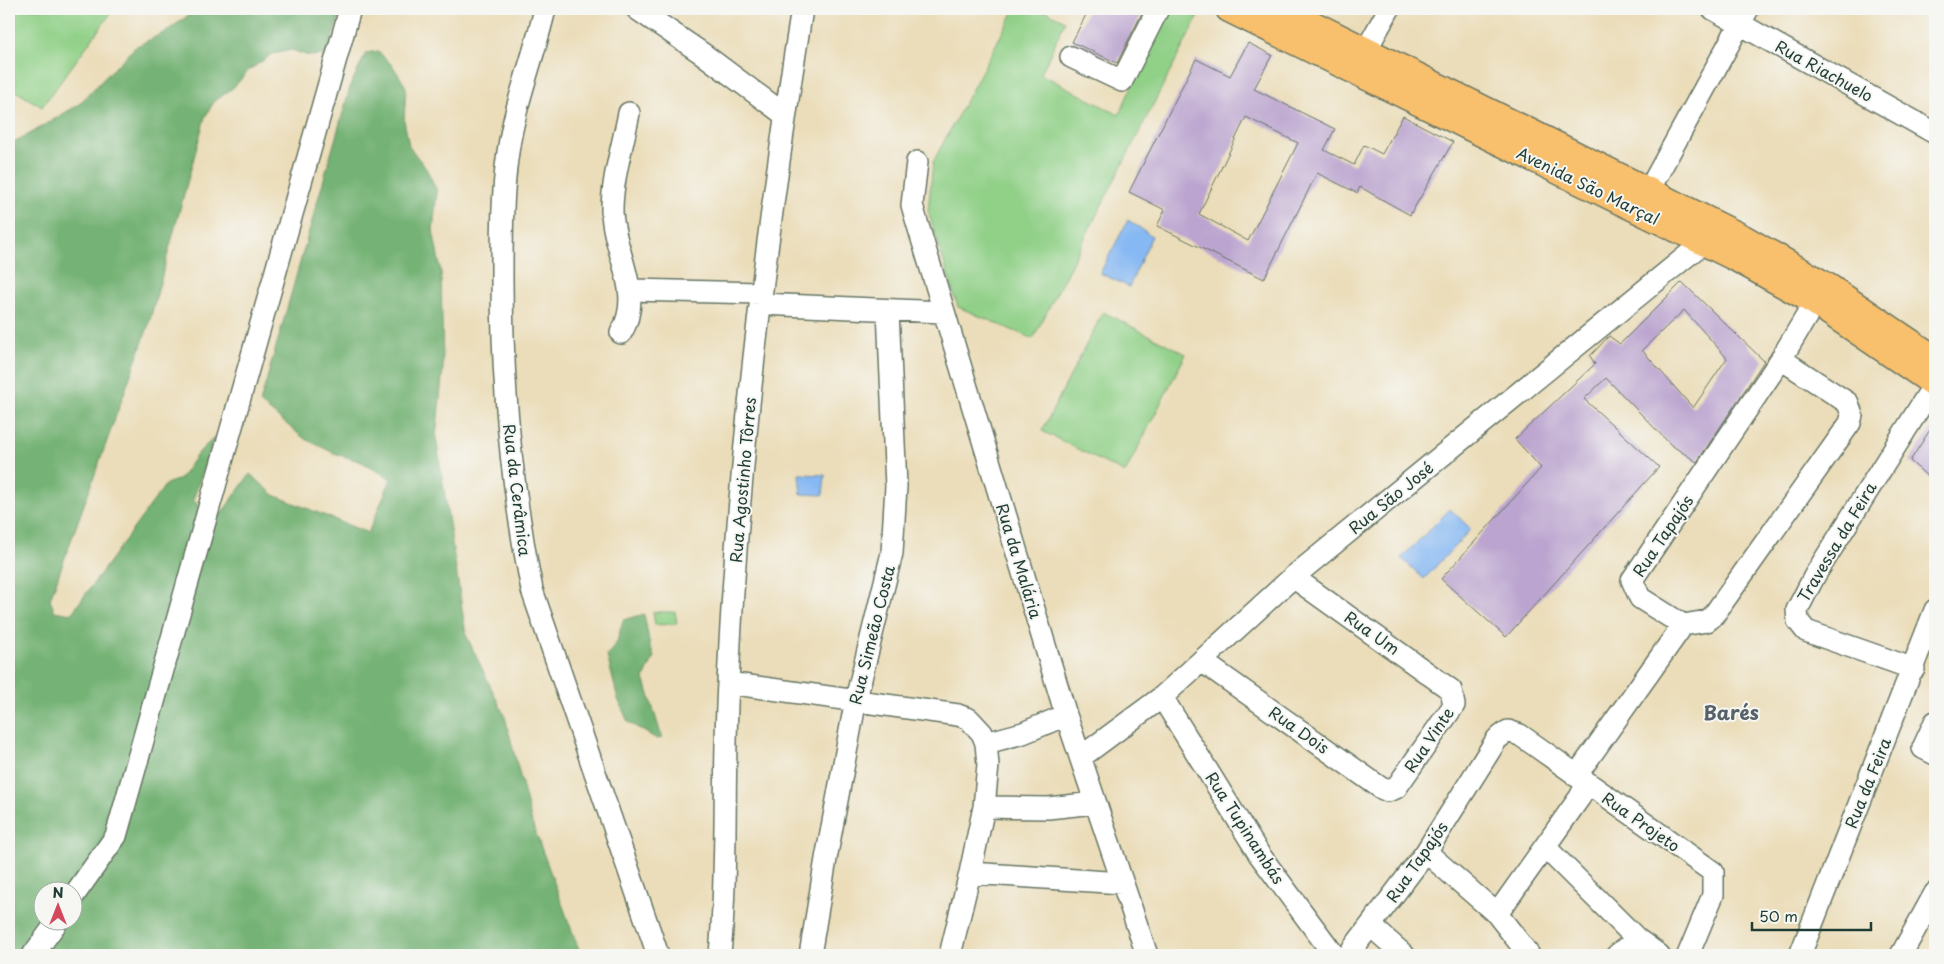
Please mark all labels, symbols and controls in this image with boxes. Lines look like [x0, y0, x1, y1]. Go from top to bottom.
street label: Rua Riachuelo [1771, 33, 1878, 107]
street label: Avenida São Marçal [1513, 140, 1664, 230]
street label: Rua Agostinho Tôrres [723, 396, 761, 564]
street label: Rua da Cerâmica [498, 422, 538, 558]
street label: Rua São José [1343, 455, 1438, 539]
street label: Travessa da Feira [1791, 477, 1882, 606]
street label: Rua Tapajós [1626, 490, 1698, 581]
street label: Rua da Malária [991, 500, 1049, 621]
street label: Rua Simeão Costa [842, 563, 900, 707]
street label: Rua Um [1340, 604, 1405, 660]
district label: Barés [1703, 698, 1759, 726]
street label: Rua Dois [1265, 700, 1335, 759]
street label: Rua Vinte [1397, 702, 1459, 777]
street label: Rua da Feira [1838, 733, 1896, 832]
street label: Rua Tupinambás [1201, 767, 1291, 888]
street label: Rua Projeto [1598, 785, 1686, 857]
street label: Rua Tapajós [1379, 816, 1453, 907]
north arrow [32, 882, 82, 932]
text: N [52, 882, 64, 903]
scale bar [1752, 899, 1870, 931]
text: 50 m [1759, 904, 1798, 927]

